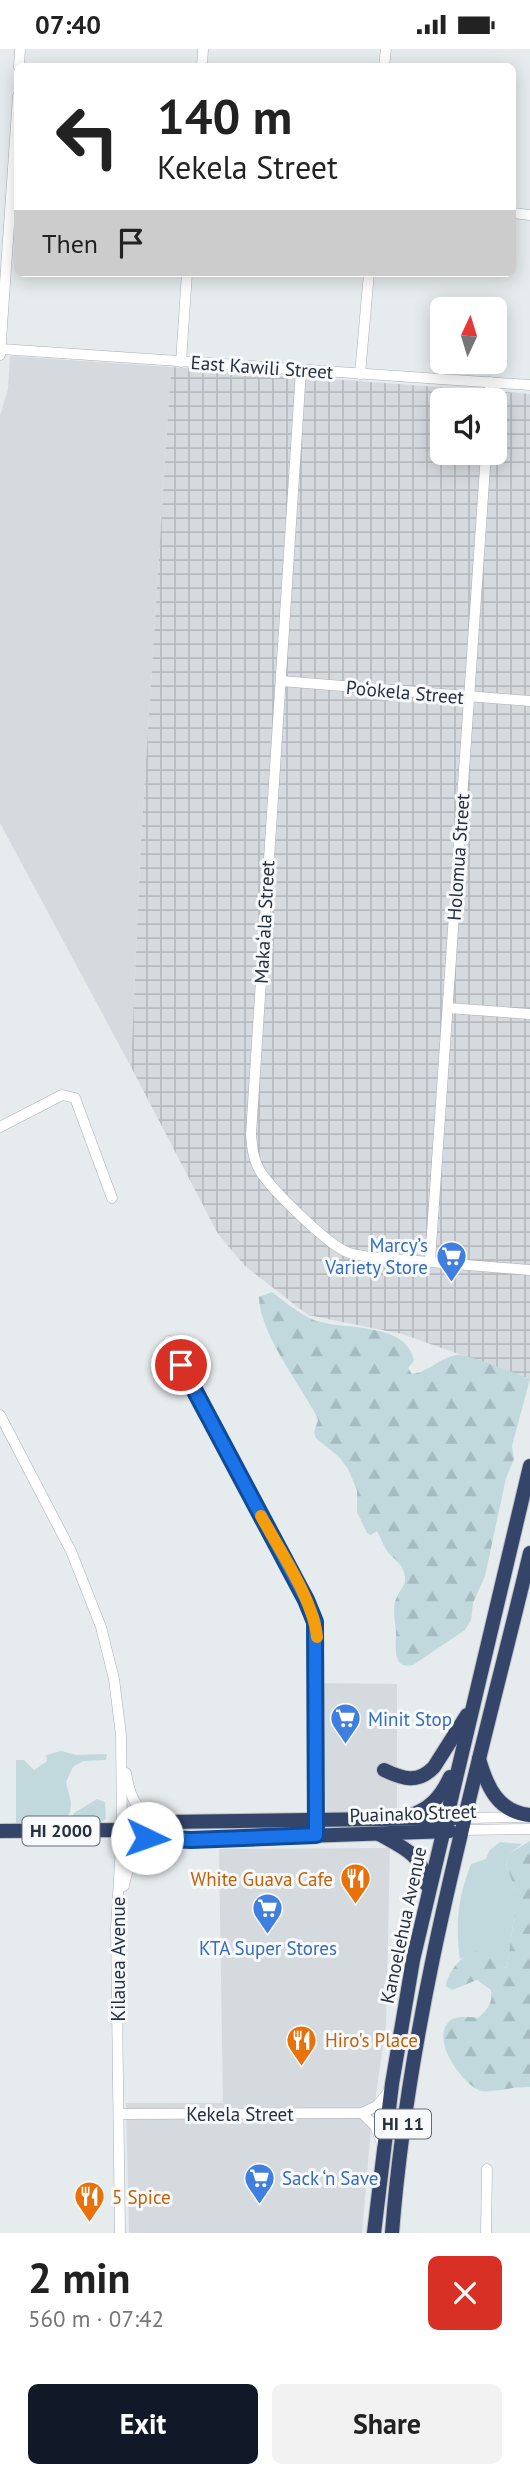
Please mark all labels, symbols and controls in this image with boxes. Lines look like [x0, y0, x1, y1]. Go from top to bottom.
text: 07:40 [35, 8, 101, 41]
text: 140 m [157, 84, 292, 148]
icon: left [42, 91, 133, 182]
text: Kekela Street [157, 146, 338, 188]
icon: arrive [112, 224, 150, 262]
text: Then [42, 227, 98, 260]
north arrow [430, 297, 508, 375]
map controls [430, 297, 507, 465]
street label: East Kawili Street [190, 350, 335, 384]
button: sound [430, 388, 507, 465]
street label: Po‘okela Street [345, 675, 465, 709]
street label: Holomua Street [442, 792, 474, 921]
street label: Maka‘ala Street [249, 859, 279, 984]
place label: Marcy’s Variety Store [324, 1233, 428, 1279]
supermarket icon: Marcy’s Variety Store [434, 1239, 468, 1283]
pin [151, 1335, 211, 1395]
icon: arrive [162, 1346, 200, 1384]
supermarket icon: Minit Stop [328, 1702, 362, 1746]
place label: Minit Stop [368, 1707, 452, 1731]
street label: Puainako Street [349, 1799, 478, 1827]
position arrow [110, 1801, 184, 1875]
road number: HI 2000 [22, 1817, 100, 1846]
street label: Kanoelehua Avenue [375, 1844, 431, 2006]
restaurant icon: White Guava Cafe [339, 1862, 373, 1906]
place label: White Guava Cafe [190, 1867, 333, 1891]
supermarket icon: KTA Super Stores [251, 1892, 285, 1936]
street label: Kilauea Avenue [106, 1897, 130, 2021]
place label: KTA Super Stores [199, 1936, 337, 1960]
restaurant icon: Hiro's Place [285, 2023, 319, 2067]
place label: Hiro's Place [325, 2028, 418, 2052]
street label: Kekela Street [186, 2102, 294, 2126]
road number: HI 11 [375, 2109, 431, 2139]
supermarket icon: Sack ‘n Save [242, 2161, 276, 2205]
place label: Sack ‘n Save [282, 2166, 378, 2190]
restaurant icon: 5 Spice [72, 2180, 106, 2224]
place label: 5 Spice [112, 2185, 171, 2209]
text: 2 min [28, 2250, 130, 2305]
button: close [428, 2256, 502, 2330]
text: 560 m · 07:42 [28, 2304, 164, 2333]
button: Exit [28, 2384, 258, 2464]
button: Share [272, 2384, 502, 2464]

